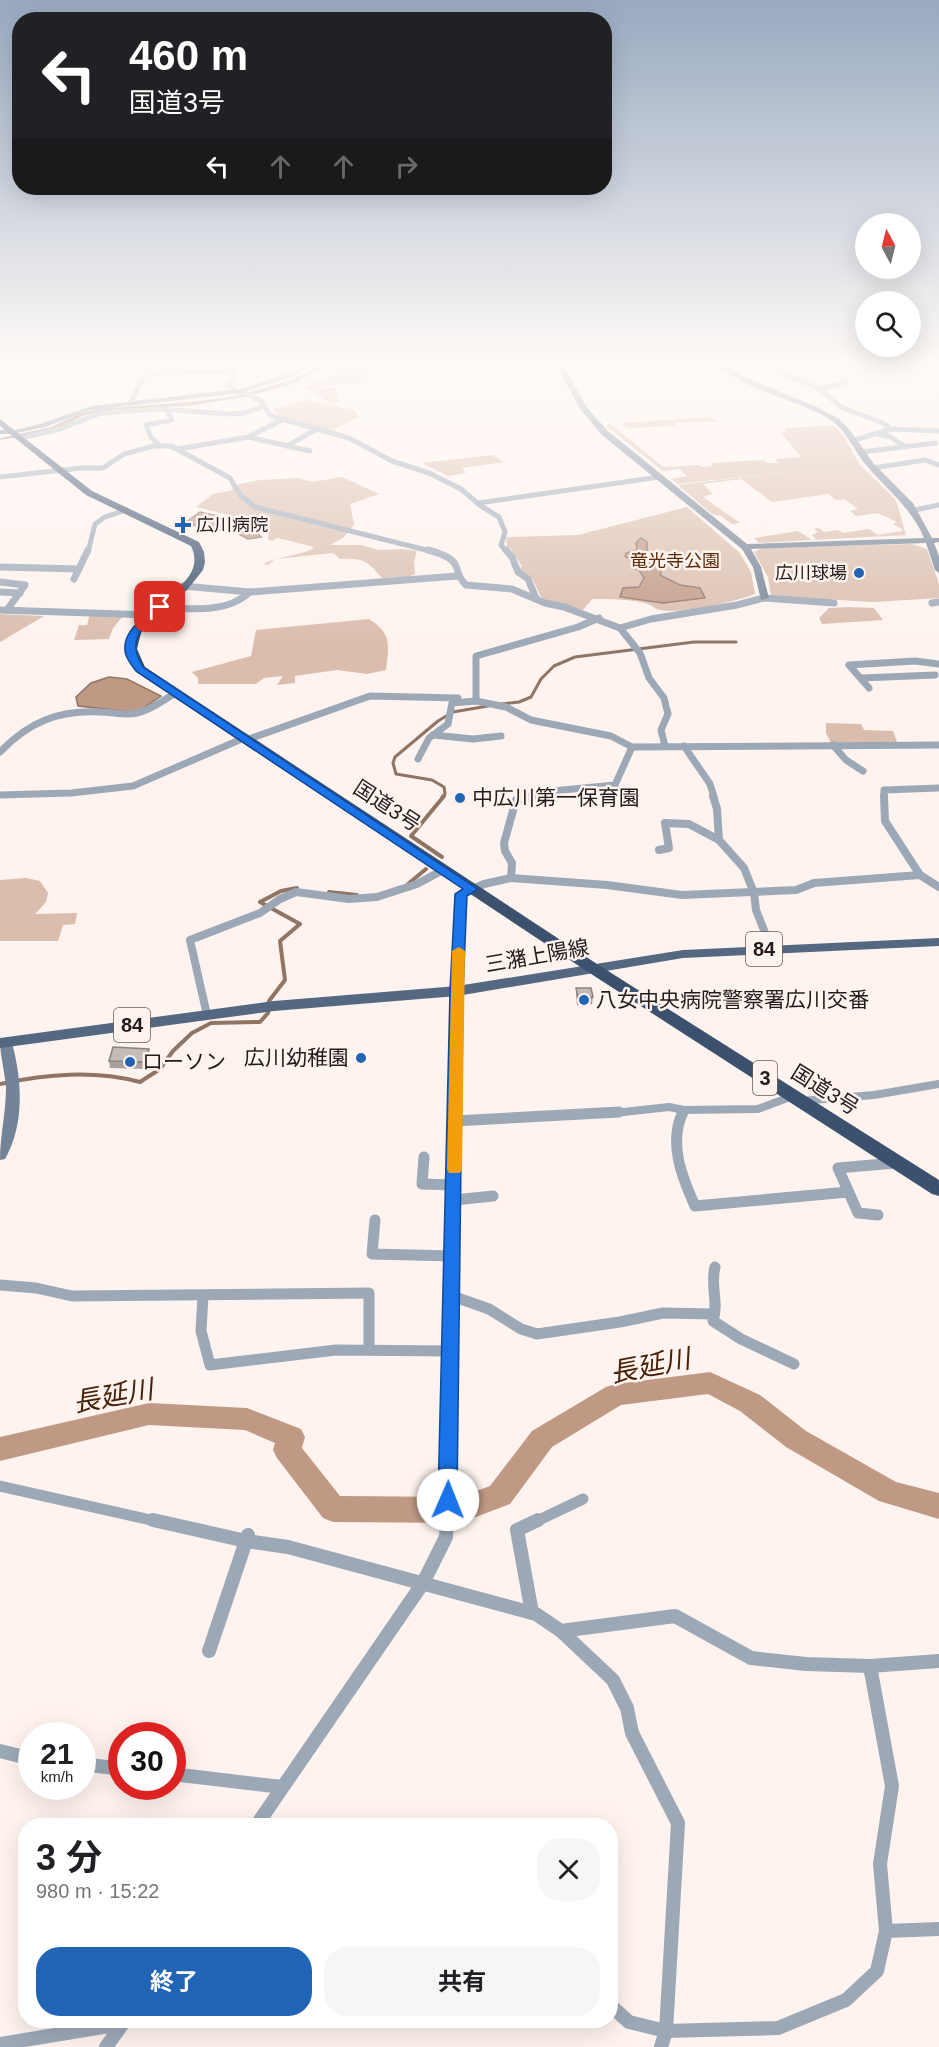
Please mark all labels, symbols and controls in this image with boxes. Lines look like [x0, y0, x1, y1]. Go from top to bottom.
text: 460 m [129, 32, 248, 79]
icon: left [30, 36, 108, 114]
text: 国道3号 [129, 88, 225, 118]
icon: left [201, 150, 234, 183]
icon: ahead [264, 150, 297, 183]
icon: ahead [327, 150, 360, 183]
icon: right [390, 150, 423, 183]
north arrow [855, 213, 921, 279]
map controls [855, 213, 921, 357]
button: search [855, 291, 921, 357]
place label: 広川病院 [196, 515, 268, 535]
marker: 広川病院 [174, 516, 192, 534]
park label: 竜光寺公園 [630, 551, 720, 571]
place label: 広川球場 [775, 563, 847, 583]
marker: 広川球場 [852, 566, 866, 580]
pin [134, 581, 185, 632]
icon: arrive [143, 590, 176, 623]
street label: 国道3号 [350, 776, 425, 836]
place label: 中広川第一保育園 [472, 786, 640, 809]
marker: 中広川第一保育園 [453, 791, 467, 805]
road number: 84 [746, 932, 782, 966]
street label: 三潴上陽線 [483, 935, 591, 976]
place label: 八女中央病院警察署広川交番 [596, 988, 869, 1011]
marker: 八女中央病院警察署広川交番 [577, 993, 591, 1007]
road number: 84 [114, 1008, 150, 1042]
place label: 広川幼稚園 [244, 1046, 349, 1069]
place label: ローソン [142, 1050, 226, 1073]
marker: 広川幼稚園 [354, 1051, 368, 1065]
marker: ローソン [123, 1055, 137, 1069]
street label: 国道3号 [788, 1060, 863, 1119]
road number: 3 [753, 1061, 777, 1095]
water label: 長延川 [607, 1343, 696, 1388]
water label: 長延川 [71, 1374, 158, 1418]
position arrow [416, 1468, 480, 1532]
speed limit sign: 30 [108, 1722, 186, 1800]
text: 21 [40, 1737, 74, 1770]
text: km/h [41, 1768, 73, 1785]
text: 3 分 [36, 1837, 102, 1878]
button: close [537, 1838, 600, 1901]
text: 980 m · 15:22 [36, 1880, 159, 1902]
button: 終了 [36, 1947, 312, 2016]
button: 共有 [324, 1947, 600, 2016]

